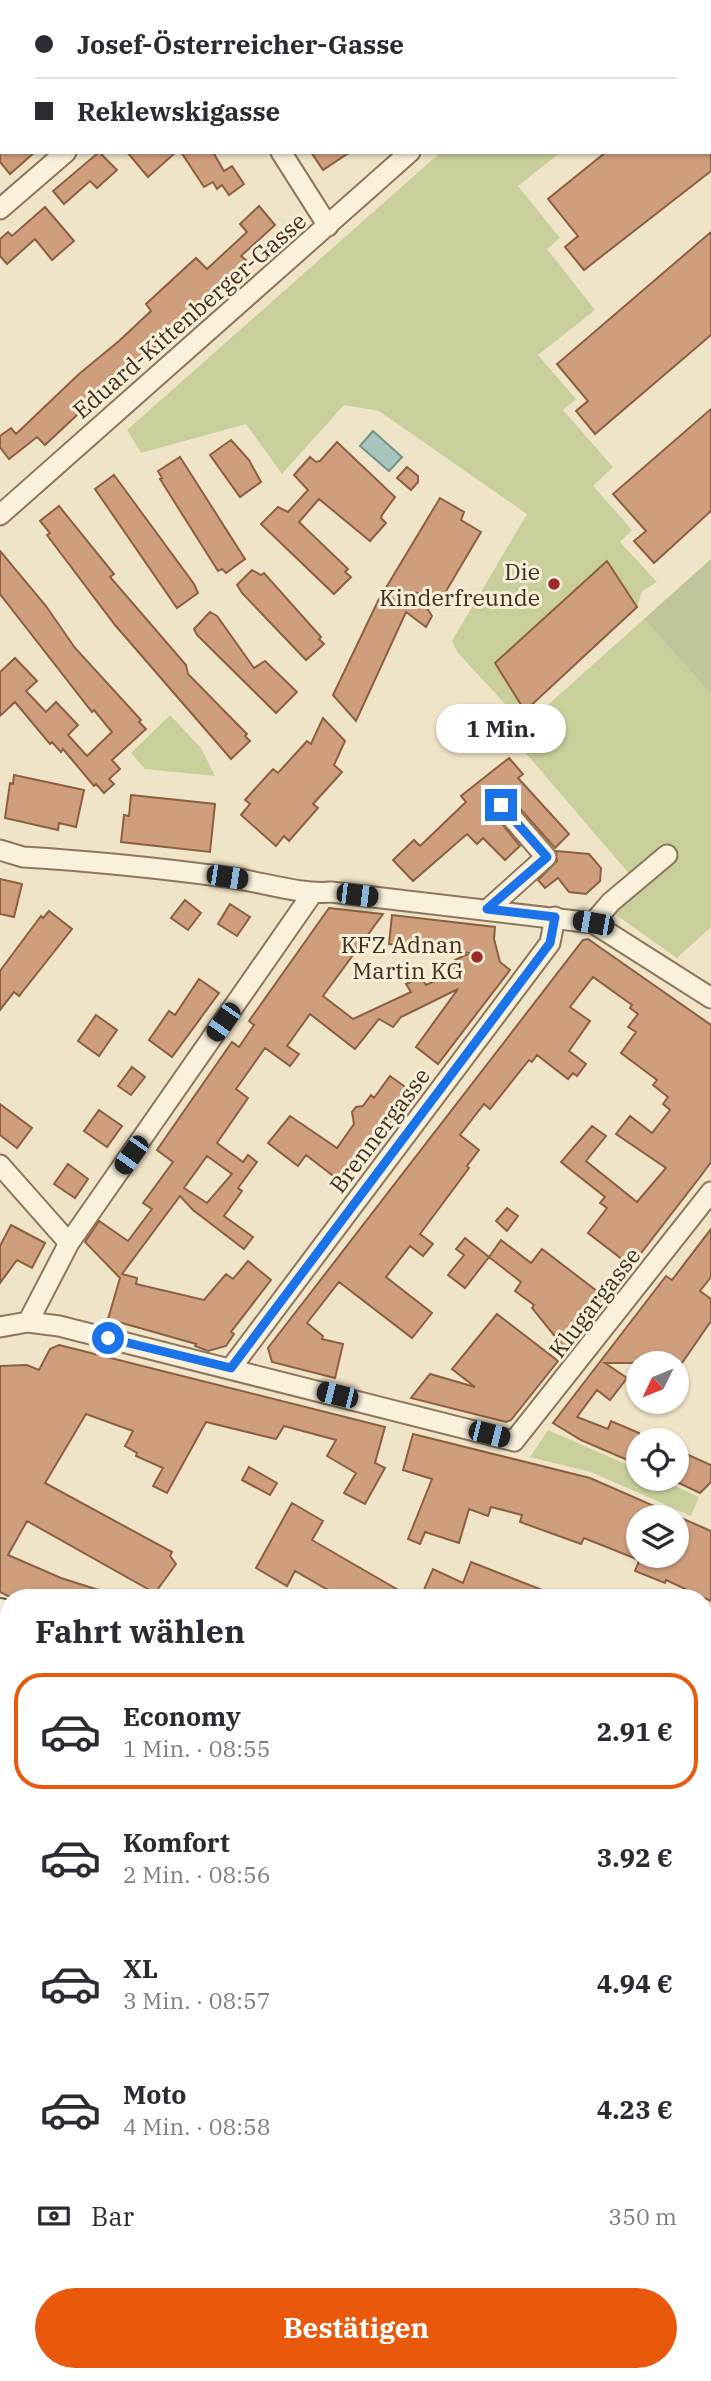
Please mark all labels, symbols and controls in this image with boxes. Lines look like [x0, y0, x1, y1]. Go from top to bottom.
text: Josef-Österreicher-Gasse [77, 27, 404, 61]
text: Reklewskigasse [77, 94, 280, 128]
street label: Eduard-Kittenberger-Gasse [66, 205, 312, 425]
place label: Die Kinderfreunde [379, 556, 540, 612]
marker: Die Kinderfreunde [546, 576, 562, 592]
callout: 1 Min. [436, 704, 566, 752]
text: 1 Min. [466, 713, 536, 743]
route end [485, 789, 517, 821]
car [205, 863, 250, 891]
car [335, 882, 380, 908]
car [571, 909, 616, 937]
place label: KFZ Adnan Martin KG [341, 929, 463, 985]
marker: KFZ Adnan Martin KG [469, 949, 485, 965]
car [203, 999, 244, 1045]
street label: Brennergasse [322, 1061, 436, 1199]
car [111, 1132, 152, 1178]
street label: Klugargasse [541, 1241, 647, 1363]
route start [92, 1322, 124, 1354]
north arrow [626, 1351, 690, 1414]
map controls [626, 1351, 689, 1568]
car [315, 1380, 360, 1410]
car [467, 1419, 512, 1449]
button: locate [626, 1428, 689, 1491]
button: layers [626, 1505, 689, 1568]
text: Fahrt wählen [35, 1610, 245, 1652]
text: Economy [123, 1699, 241, 1733]
icon: car [39, 1700, 102, 1763]
text: 2.91 € [597, 1714, 673, 1748]
text: 1 Min. · 08:55 [123, 1733, 270, 1763]
text: Komfort [123, 1825, 230, 1859]
icon: car [39, 1826, 102, 1889]
text: 3.92 € [597, 1840, 673, 1874]
text: 2 Min. · 08:56 [123, 1859, 270, 1889]
text: XL [123, 1951, 158, 1985]
icon: car [39, 1952, 102, 2015]
text: 4.94 € [597, 1966, 673, 2000]
text: 3 Min. · 08:57 [123, 1985, 270, 2015]
text: Moto [123, 2077, 186, 2111]
icon: car [39, 2078, 102, 2141]
text: 4.23 € [597, 2092, 673, 2126]
text: 4 Min. · 08:58 [123, 2111, 270, 2141]
icon: cash [35, 2197, 73, 2235]
text: Bar [91, 2199, 134, 2233]
text: 350 m [608, 2201, 677, 2231]
button: Bestätigen [35, 2288, 677, 2368]

